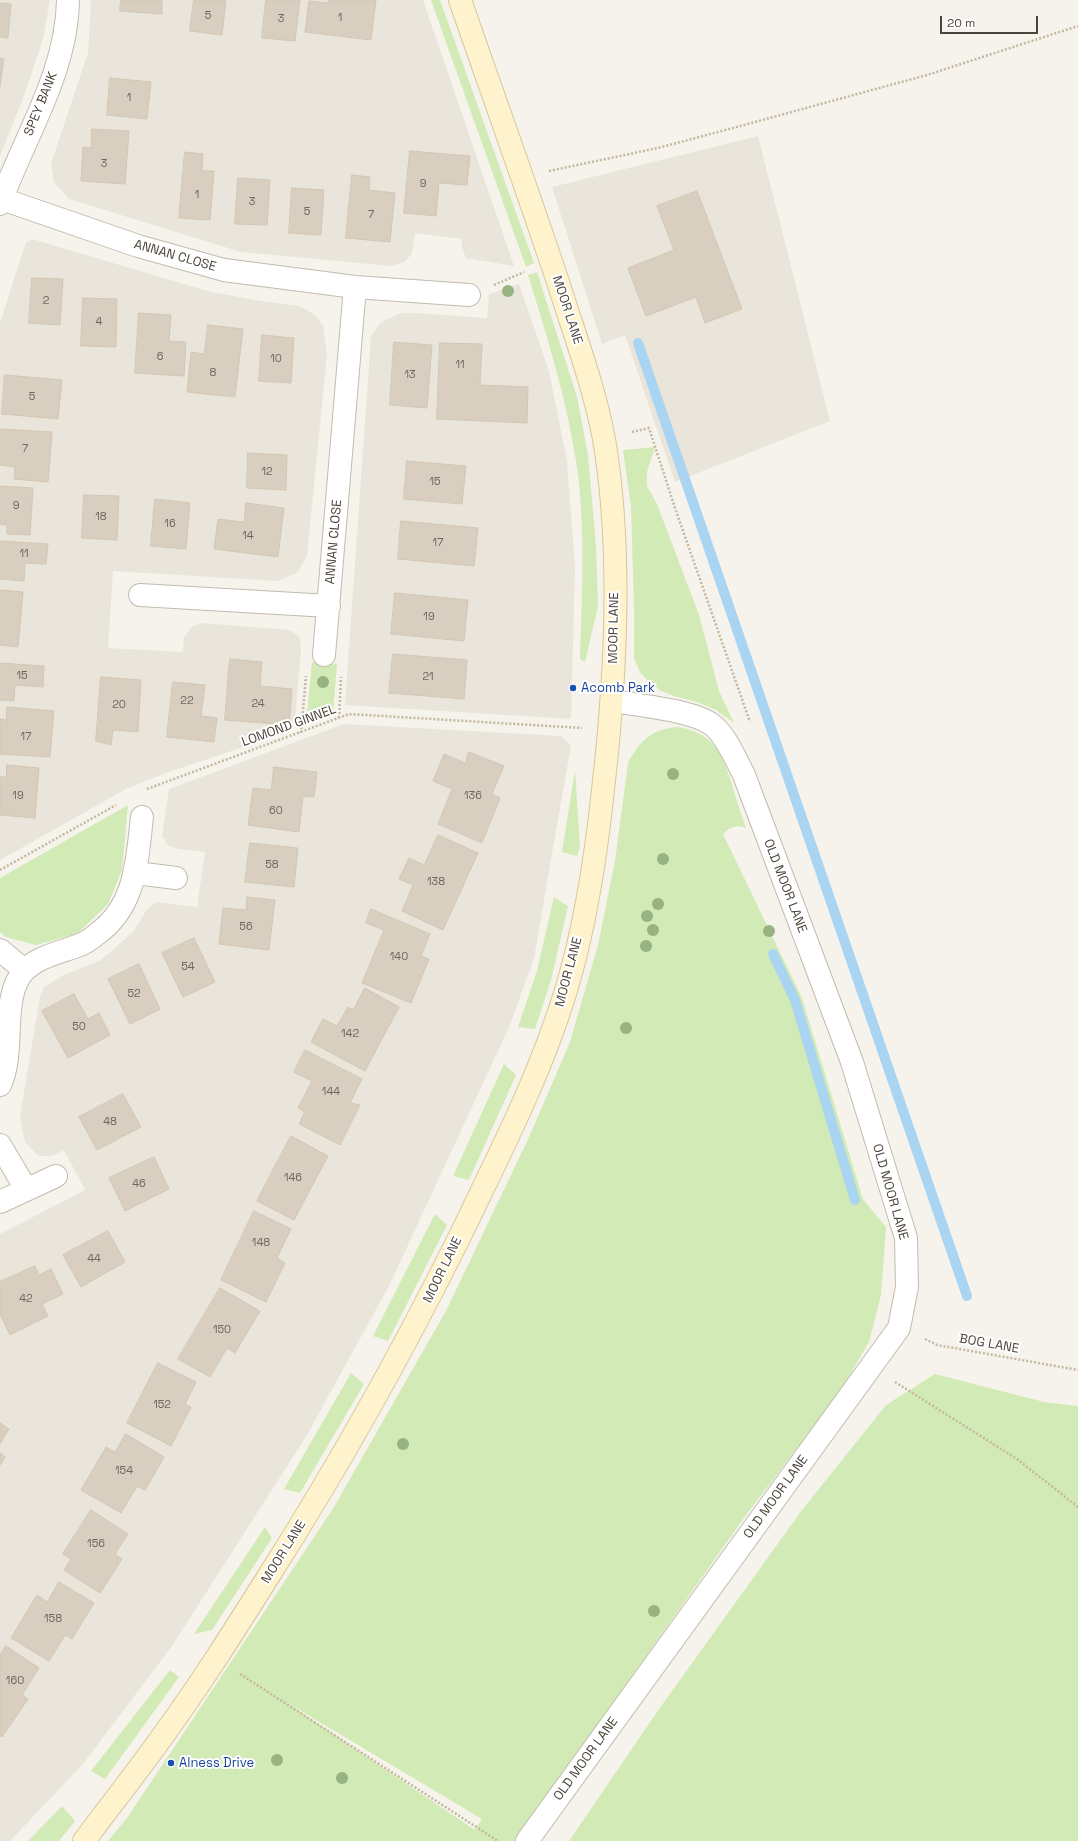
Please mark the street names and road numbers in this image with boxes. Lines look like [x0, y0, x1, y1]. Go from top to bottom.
street label: SPEY BANK [21, 70, 61, 138]
street label: ANNAN CLOSE [132, 237, 218, 275]
street label: MOOR LANE [549, 274, 585, 346]
street label: ANNAN CLOSE [323, 499, 345, 585]
street label: MOOR LANE [606, 592, 622, 664]
street label: LOMOND GINNEL [240, 702, 338, 750]
street label: OLD MOOR LANE [760, 837, 810, 935]
street label: MOOR LANE [552, 935, 586, 1009]
street label: OLD MOOR LANE [869, 1142, 911, 1242]
street label: MOOR LANE [420, 1234, 466, 1306]
street label: BOG LANE [958, 1331, 1020, 1357]
street label: OLD MOOR LANE [741, 1452, 811, 1542]
street label: MOOR LANE [258, 1518, 310, 1586]
street label: OLD MOOR LANE [551, 1714, 621, 1804]

